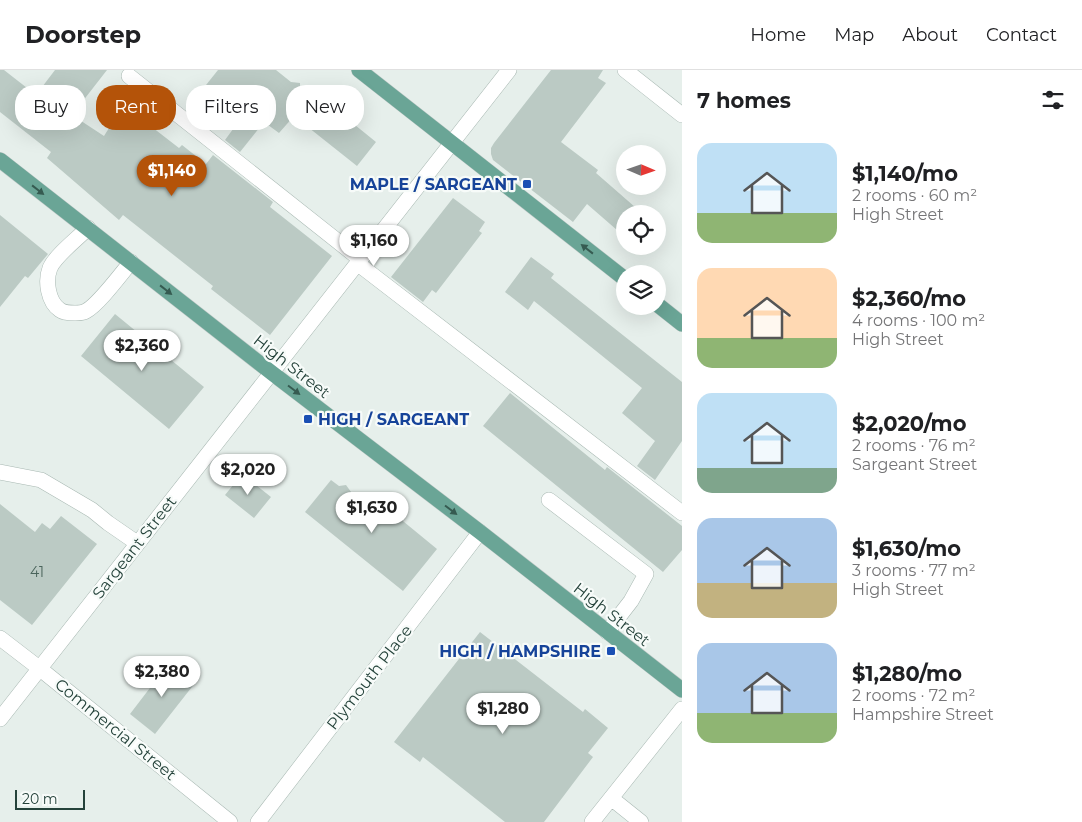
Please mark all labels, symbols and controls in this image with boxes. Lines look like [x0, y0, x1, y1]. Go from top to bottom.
text: Doorstep [25, 20, 141, 49]
text: Home [750, 24, 806, 46]
text: Map [834, 24, 874, 46]
text: About [902, 24, 958, 46]
text: Contact [986, 24, 1057, 46]
chip: Buy [15, 85, 86, 130]
chip: Rent [96, 85, 176, 130]
chip: Filters [186, 85, 276, 130]
chip: New [286, 85, 364, 130]
icon: filters [1039, 86, 1067, 114]
text: 7 homes [697, 88, 791, 113]
north arrow [616, 145, 666, 195]
map controls [616, 145, 666, 315]
pin: $1,140 [131, 154, 213, 197]
text: $1,140 [148, 161, 196, 180]
text: $1,140/mo [852, 161, 958, 186]
icon: home [737, 163, 797, 223]
place label: MAPLE / SARGEANT [350, 175, 517, 194]
marker: MAPLE / SARGEANT [521, 178, 533, 190]
one-way arrow [31, 184, 44, 195]
text: 2 rooms · 60 m² [852, 186, 977, 205]
button: locate [616, 205, 666, 255]
text: High Street [852, 205, 944, 224]
pin: $1,160 [333, 224, 415, 267]
text: $1,160 [350, 231, 398, 250]
one-way arrow [581, 243, 594, 254]
button: layers [616, 265, 666, 315]
one-way arrow [159, 285, 172, 296]
text: $2,360/mo [852, 286, 966, 311]
icon: home [737, 288, 797, 348]
text: 4 rooms · 100 m² [852, 311, 985, 330]
pin: $2,360 [101, 330, 183, 372]
text: High Street [852, 330, 944, 349]
street label: High Street [250, 331, 334, 402]
text: $2,360 [115, 336, 169, 355]
one-way arrow [287, 385, 301, 395]
place label: HIGH / SARGEANT [318, 410, 469, 429]
text: $2,020/mo [852, 411, 966, 436]
marker: HIGH / SARGEANT [302, 413, 314, 425]
icon: home [737, 413, 797, 473]
text: 2 rooms · 76 m² [852, 436, 976, 455]
pin: $2,020 [207, 454, 289, 496]
text: Sargeant Street [852, 455, 977, 474]
text: $2,020 [221, 460, 275, 479]
street label: Sargeant Street [88, 492, 181, 602]
pin: $1,630 [331, 492, 413, 534]
text: $1,630 [347, 498, 397, 517]
one-way arrow [444, 505, 458, 515]
text: $1,630/mo [852, 536, 961, 561]
icon: home [737, 538, 797, 598]
text: 3 rooms · 77 m² [852, 561, 976, 580]
house number: 41 [30, 563, 44, 581]
street label: High Street [570, 579, 654, 650]
text: High Street [852, 580, 944, 599]
street label: Plymouth Place [323, 621, 416, 733]
place label: HIGH / HAMPSHIRE [439, 642, 601, 661]
marker: HIGH / HAMPSHIRE [605, 645, 617, 657]
pin: $2,380 [121, 656, 203, 698]
text: $1,280/mo [852, 661, 962, 686]
text: $2,380 [134, 662, 190, 681]
icon: home [737, 663, 797, 723]
street label: Commercial Street [51, 675, 180, 784]
text: 2 rooms · 72 m² [852, 686, 975, 705]
pin: $1,280 [462, 692, 544, 735]
text: $1,280 [477, 699, 529, 718]
text: Hampshire Street [852, 705, 994, 724]
scale bar [15, 787, 85, 810]
text: 20 m [22, 790, 58, 808]

